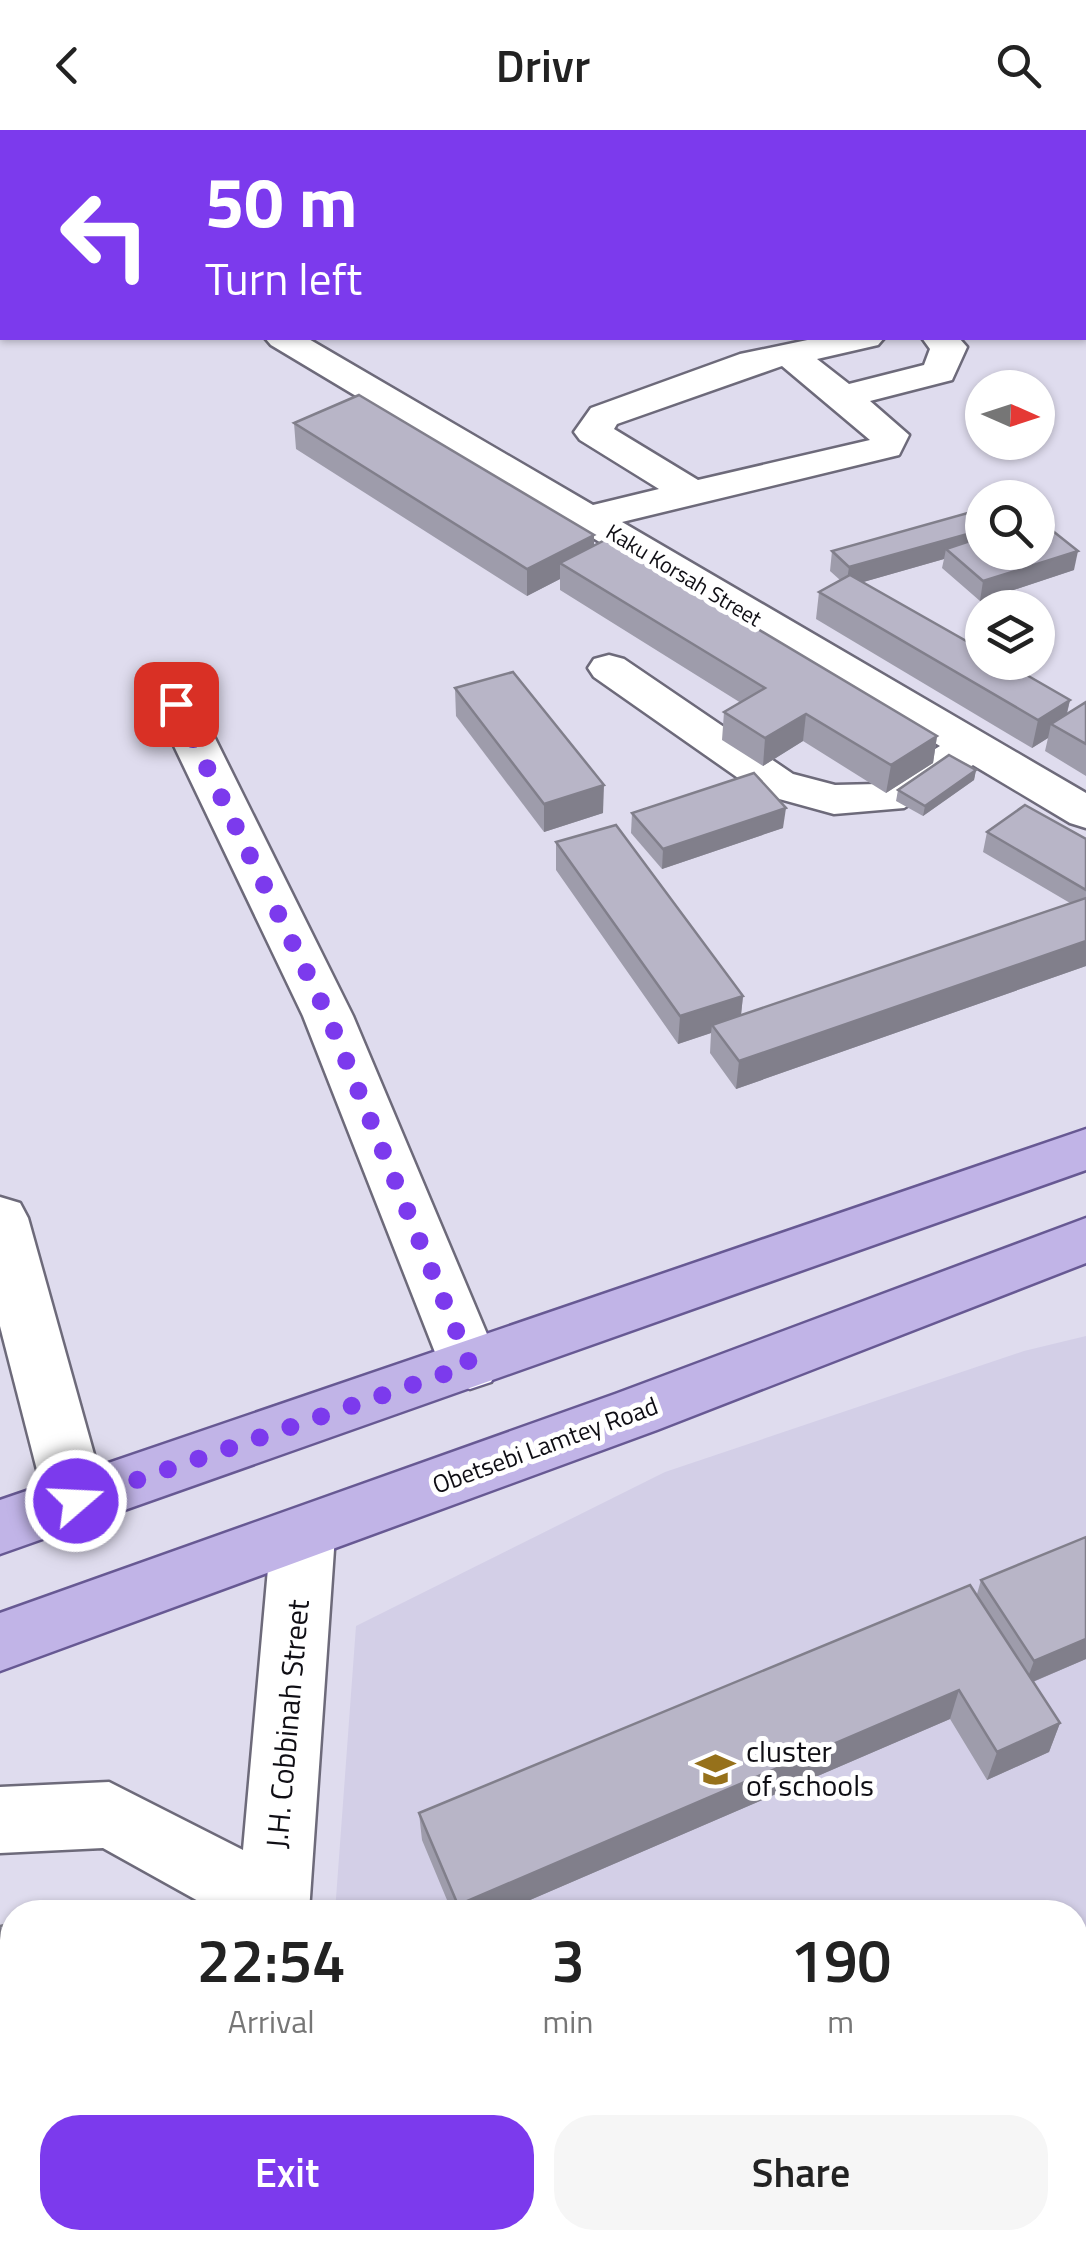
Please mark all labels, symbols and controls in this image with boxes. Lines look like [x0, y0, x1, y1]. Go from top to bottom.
text: Drivr [496, 31, 590, 99]
icon: back [40, 38, 95, 93]
icon: search [991, 38, 1046, 93]
text: 50 m [205, 148, 358, 254]
icon: left [40, 170, 170, 300]
text: Turn left [205, 244, 362, 312]
north arrow [965, 370, 1055, 460]
map controls [965, 370, 1055, 680]
button: search [965, 480, 1055, 570]
street label: Kaku Korsah Street [600, 515, 769, 635]
button: layers [965, 590, 1055, 680]
pin [134, 662, 219, 747]
icon: arrive [149, 677, 204, 732]
street label: Obetsebi Lamtey Road [427, 1387, 663, 1503]
position arrow [24, 1449, 128, 1553]
street label: J.H. Cobbinah Street [253, 1597, 321, 1850]
place label: cluster of schools [746, 1728, 874, 1808]
school or university icon: cluster of schools [695, 1748, 737, 1790]
text: 22:54 [197, 1914, 346, 2005]
text: 3 [551, 1914, 585, 2005]
text: 190 [790, 1914, 891, 2005]
text: Arrival [228, 1997, 315, 2045]
text: min [542, 1997, 593, 2045]
text: m [827, 1997, 854, 2045]
button: Exit [40, 2115, 534, 2230]
button: Share [554, 2115, 1048, 2230]

